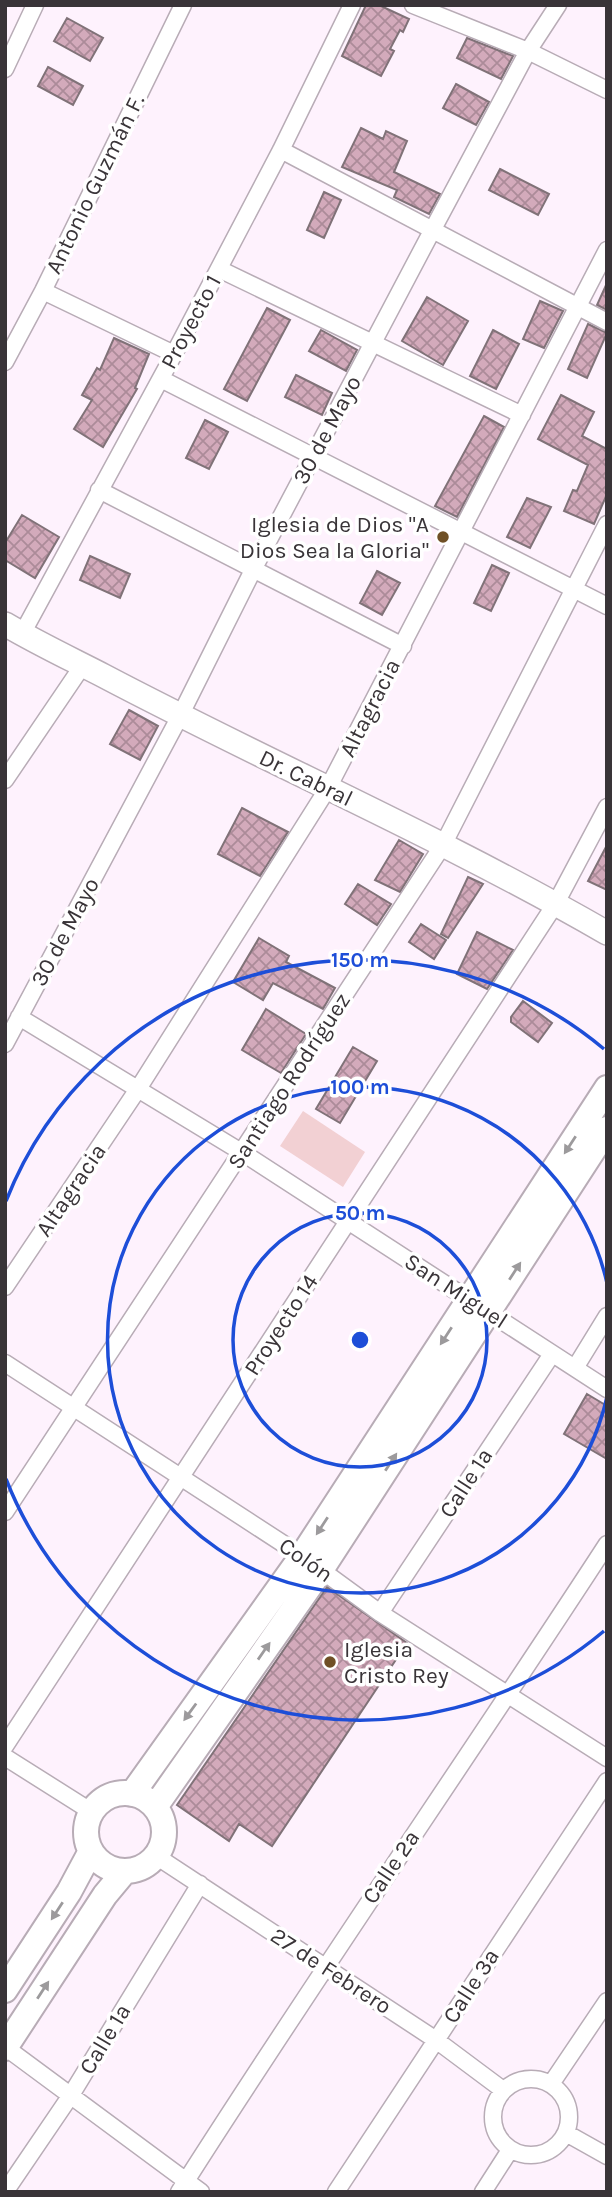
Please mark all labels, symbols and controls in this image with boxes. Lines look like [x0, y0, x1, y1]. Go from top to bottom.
street label: Antonio Guzmán F. [40, 90, 150, 278]
street label: Proyecto 1 [155, 271, 227, 373]
street label: 30 de Mayo [287, 371, 367, 489]
place label: Iglesia de Dios "A Dios Sea la Gloria" [240, 511, 429, 564]
marker: Iglesia de Dios "A Dios Sea la Gloria" [435, 529, 451, 545]
street label: Altagracia [334, 655, 406, 761]
street label: Dr. Cabral [255, 744, 357, 812]
street label: 30 de Mayo [25, 873, 105, 991]
text: 150 m [331, 948, 389, 972]
street label: Santiago Rodríguez [222, 988, 356, 1174]
text: 100 m [330, 1075, 390, 1099]
one-way arrow [563, 1135, 576, 1155]
street label: Altagracia [30, 1138, 112, 1242]
text: 50 m [335, 1201, 385, 1225]
street label: San Miguel [399, 1248, 513, 1334]
one-way arrow [508, 1261, 521, 1280]
street label: Proyecto 14 [238, 1269, 324, 1381]
one-way arrow [439, 1326, 452, 1345]
centre of rings [348, 1328, 372, 1352]
street label: Calle 1ª [434, 1443, 498, 1523]
one-way arrow [384, 1452, 397, 1471]
one-way arrow [315, 1517, 328, 1536]
street label: Colón [274, 1532, 338, 1588]
place label: Iglesia Cristo Rey [344, 1636, 449, 1689]
one-way arrow [257, 1641, 270, 1660]
marker: Iglesia Cristo Rey [322, 1654, 338, 1670]
one-way arrow [184, 1703, 198, 1721]
street label: Calle 2ª [357, 1825, 425, 1909]
one-way arrow [50, 1901, 63, 1920]
street label: 27 de Febrero [266, 1922, 396, 2020]
street label: Calle 3ª [437, 1944, 505, 2028]
one-way arrow [36, 1981, 49, 2000]
street label: Calle 1ª [74, 1999, 136, 2079]

